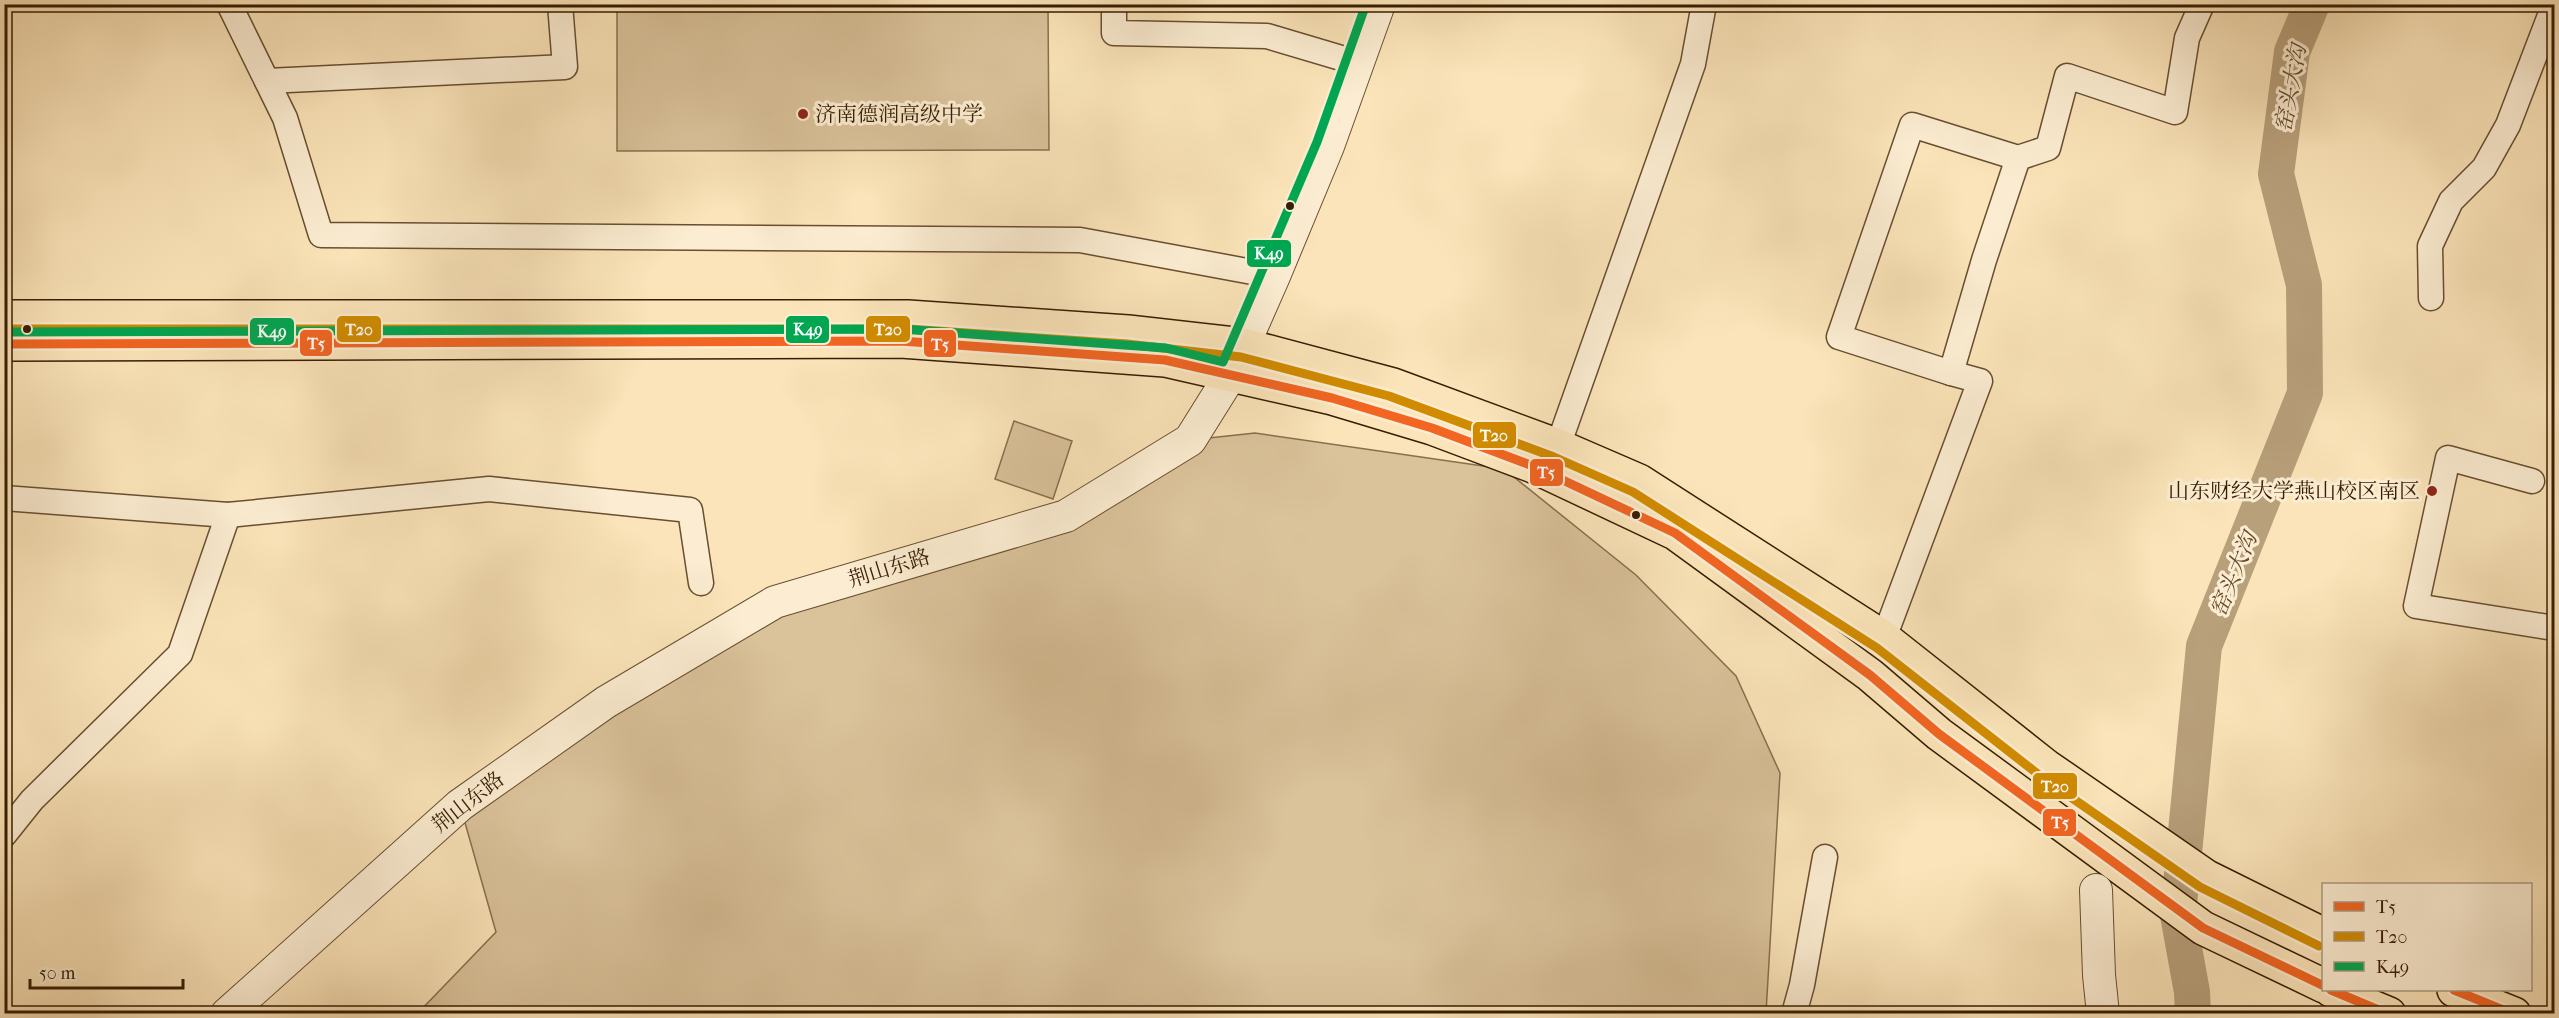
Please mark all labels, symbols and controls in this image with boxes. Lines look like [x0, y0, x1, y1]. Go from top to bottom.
water label: 窑头大沟 [2271, 40, 2312, 134]
place label: 济南德润高级中学 [815, 102, 983, 126]
marker: 济南德润高级中学 [796, 107, 810, 121]
unlabelled marker [1284, 200, 1296, 212]
line badge: K49 [1246, 239, 1292, 268]
text: K49 [1254, 244, 1284, 264]
line badge: T20 [336, 315, 382, 343]
line badge: K49 [785, 315, 830, 344]
line badge: T20 [865, 315, 911, 343]
line badge: K49 [249, 317, 295, 346]
text: T20 [344, 320, 373, 339]
text: K49 [793, 320, 823, 340]
text: T20 [873, 320, 902, 339]
text: K49 [257, 322, 287, 342]
unlabelled marker [21, 323, 33, 335]
line badge: T5 [299, 329, 333, 357]
line badge: T5 [923, 329, 957, 358]
text: T5 [306, 334, 325, 353]
text: T5 [930, 335, 949, 354]
line badge: T20 [1472, 421, 1517, 449]
text: T20 [1479, 426, 1508, 445]
line badge: T5 [1529, 458, 1564, 487]
text: T5 [1536, 463, 1555, 482]
place label: 山东财经大学燕山校区南区 [2168, 479, 2420, 503]
marker: 山东财经大学燕山校区南区 [2425, 484, 2439, 498]
unlabelled marker [1630, 509, 1642, 521]
water label: 窑头大沟 [2205, 526, 2264, 620]
street label: 荆山东路 [845, 544, 933, 592]
street label: 荆山东路 [428, 767, 508, 837]
line badge: T20 [2032, 772, 2078, 800]
text: T20 [2040, 777, 2069, 796]
line badge: T5 [2042, 808, 2077, 837]
text: T5 [2050, 813, 2069, 832]
legend [2322, 883, 2532, 991]
text: T5 [2376, 897, 2396, 918]
text: T20 [2376, 927, 2407, 948]
scale bar [30, 952, 183, 990]
text: K49 [2376, 957, 2409, 978]
text: 50 m [39, 963, 76, 984]

